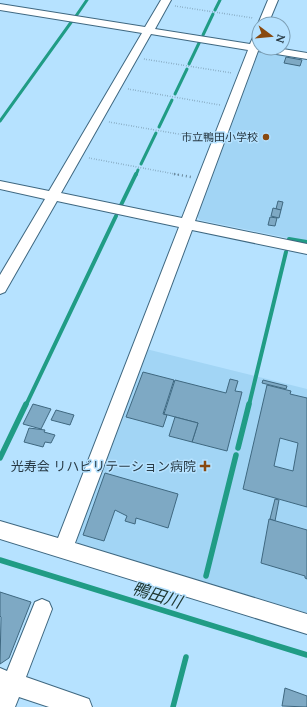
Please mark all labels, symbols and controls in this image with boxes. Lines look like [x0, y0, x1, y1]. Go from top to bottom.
north arrow [251, 16, 291, 56]
text: N [273, 33, 289, 45]
place label: 市立鴨田小学校 [181, 130, 258, 144]
marker: 市立鴨田小学校 [261, 132, 271, 142]
place label: 光寿会 リハビリテーション病院 [11, 458, 196, 475]
marker: 光寿会 リハビリテーション病院 [199, 460, 211, 472]
water label: 鴨田川 [129, 577, 187, 614]

